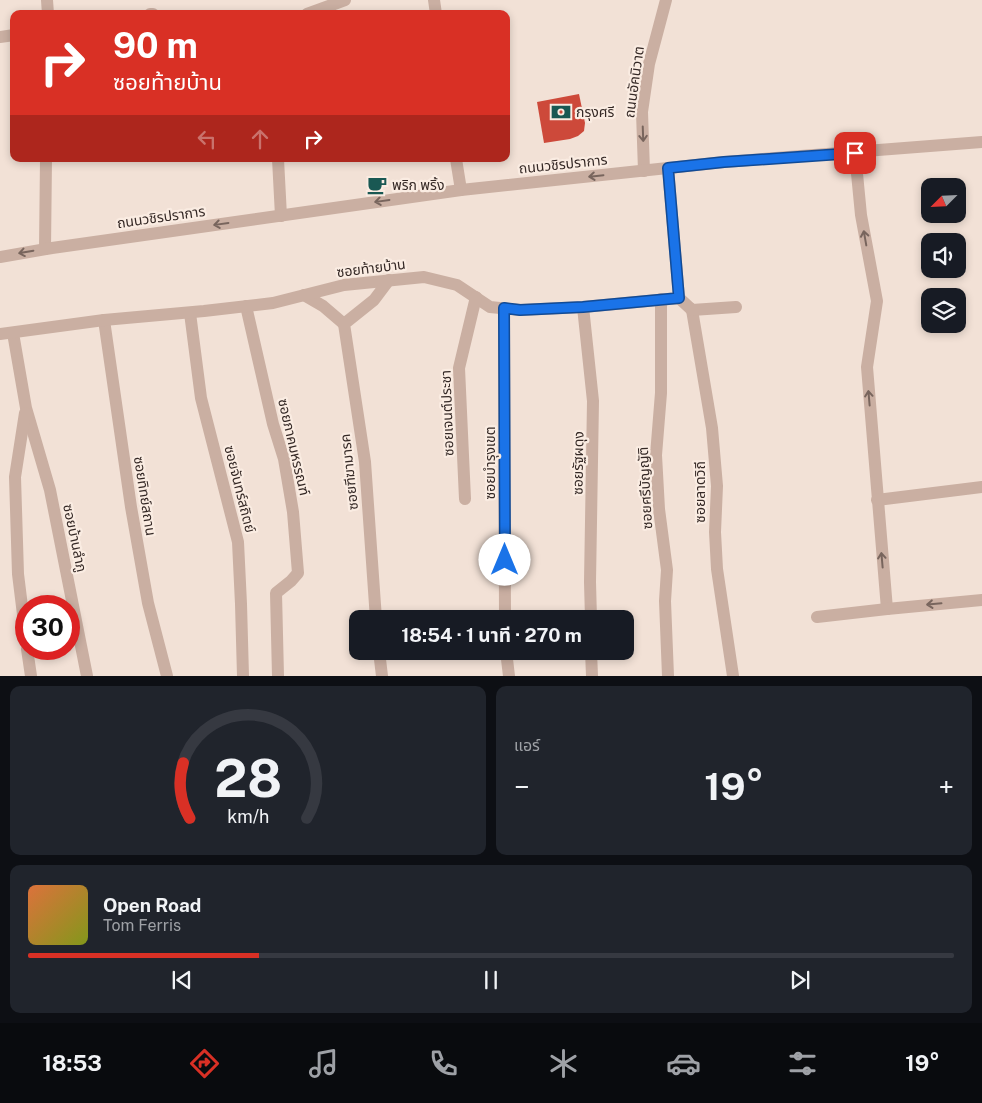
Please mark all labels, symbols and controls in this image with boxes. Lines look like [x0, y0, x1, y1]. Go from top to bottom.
text: 90 m [113, 25, 198, 66]
icon: right [30, 30, 95, 95]
street label: ถนนอัคนิวาต [621, 45, 647, 119]
text: ซอยท้ายบ้าน [113, 69, 222, 95]
bank icon: กรุงศรี [550, 101, 572, 123]
place label: กรุงศรี [576, 104, 615, 121]
icon: left [193, 125, 221, 153]
icon: ahead [246, 125, 274, 153]
icon: right [299, 125, 327, 153]
one-way arrow [638, 125, 647, 141]
pin [834, 132, 876, 174]
icon: arrive [841, 139, 869, 167]
street label: ถนนวชิรปราการ [518, 151, 608, 177]
one-way arrow [588, 171, 604, 181]
cafe icon: พริก พริ้ง [366, 174, 388, 196]
place label: พริก พริ้ง [392, 176, 444, 193]
north arrow [921, 178, 966, 222]
map controls [921, 178, 966, 333]
one-way arrow [375, 196, 391, 206]
street label: ถนนวชิรปราการ [116, 203, 206, 231]
one-way arrow [214, 219, 230, 229]
one-way arrow [859, 230, 869, 246]
button: sound [921, 233, 966, 278]
one-way arrow [18, 248, 34, 258]
street label: ซอยท้ายบ้าน [336, 256, 406, 280]
button: layers [921, 288, 966, 333]
street label: ซอยเจนต์ประชา [438, 370, 456, 456]
one-way arrow [864, 390, 874, 406]
street label: ซอยภาคมหรรณฑ์ [275, 397, 313, 497]
street label: ซอยบำรุงเขต [482, 426, 499, 500]
street label: ซอยรัฐผดุง [569, 431, 588, 495]
street label: ซอยฑีฆามารค [337, 433, 361, 511]
street label: ซอยจันทร์สถิตย์ [221, 444, 259, 534]
street label: ซอยศรีบัญญัติ [635, 446, 655, 530]
street label: ซอยทิทย์สถาน [131, 455, 159, 537]
street label: ซอยลาดวิถี [692, 461, 708, 523]
street label: ซอยบ้านลำภู [59, 503, 90, 574]
position arrow [478, 533, 530, 585]
one-way arrow [878, 552, 887, 568]
speed limit sign: 30 [15, 595, 80, 660]
one-way arrow [927, 599, 943, 609]
text: 18:54 · 1 นาที · 270 m [401, 624, 582, 646]
text: แอร์ [514, 736, 540, 755]
text: 28 [214, 748, 282, 809]
text: 19° [704, 764, 764, 809]
text: − [514, 770, 530, 803]
text: + [938, 770, 954, 803]
text: km/h [227, 806, 269, 827]
text: Open Road [103, 894, 201, 916]
text: Tom Ferris [103, 916, 181, 935]
icon: previous [168, 966, 196, 994]
icon: pause [477, 966, 505, 994]
icon: next [786, 966, 814, 994]
icon: directions [187, 1046, 222, 1081]
icon: music [306, 1046, 341, 1081]
icon: phone [426, 1046, 461, 1081]
icon: climate [546, 1046, 581, 1081]
icon: car [666, 1046, 701, 1081]
icon: filters [785, 1046, 820, 1081]
text: 18:53 [42, 1050, 102, 1076]
text: 19° [905, 1050, 940, 1076]

